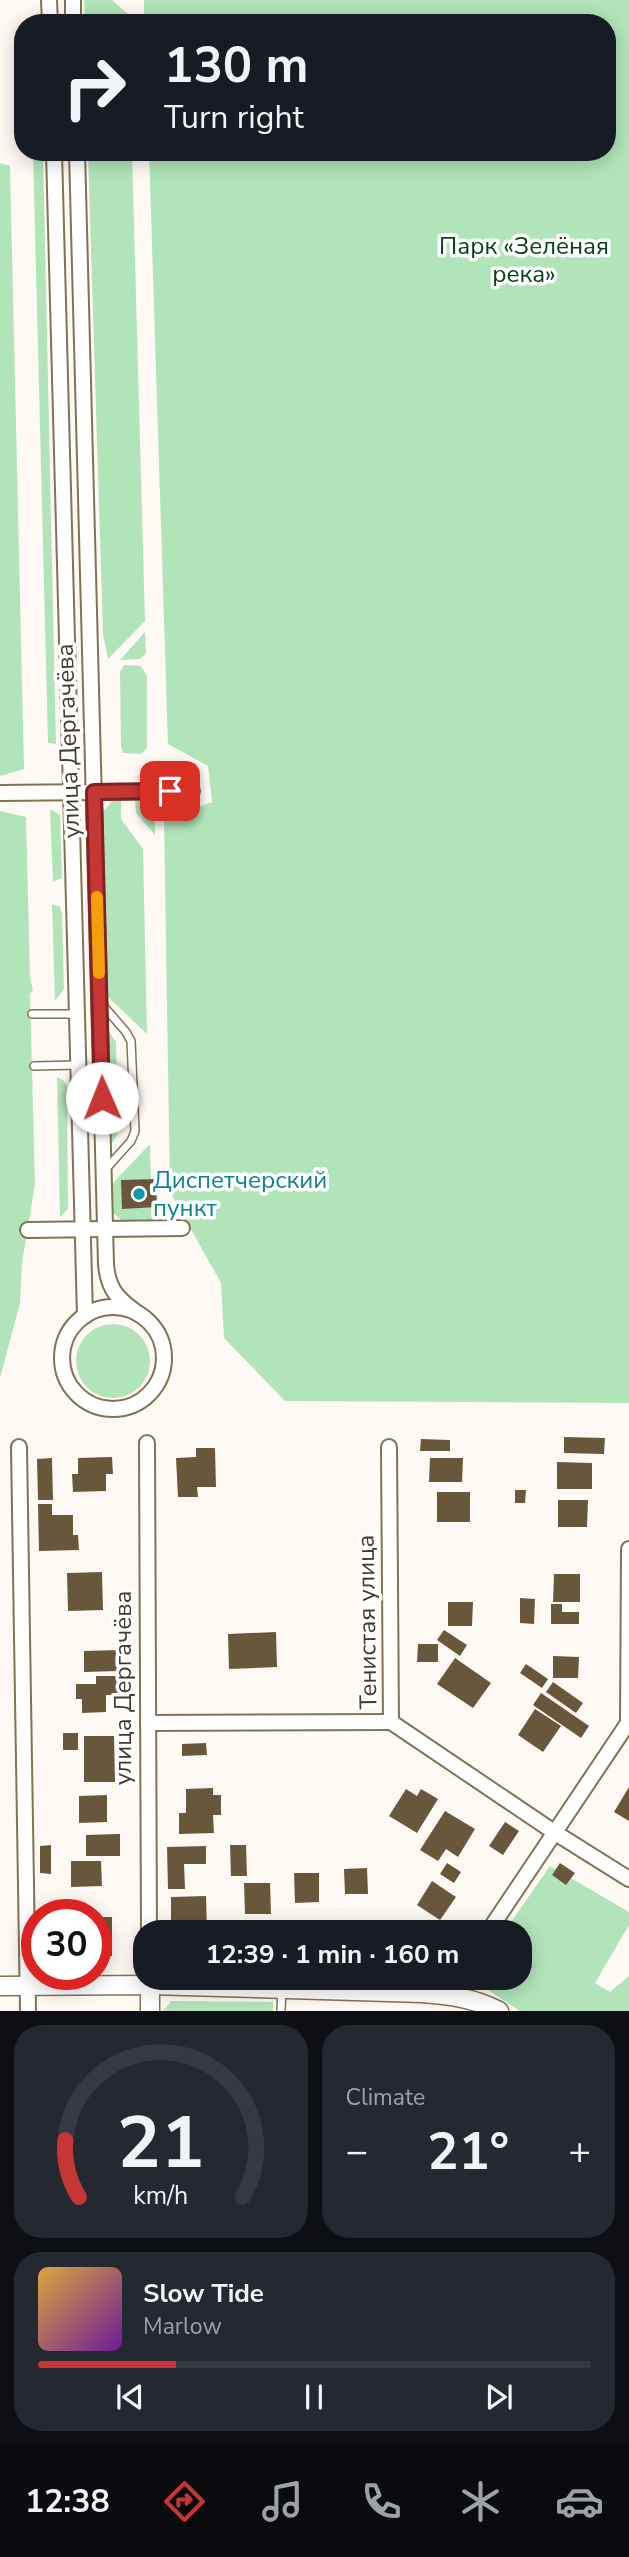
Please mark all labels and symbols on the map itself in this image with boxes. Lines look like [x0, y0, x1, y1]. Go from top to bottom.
park label: Парк «Зелёная река» [439, 230, 609, 290]
street label: улица Дергачёва [49, 643, 87, 839]
pin [140, 761, 200, 821]
position arrow [65, 1061, 139, 1135]
place label: Диспетчерский пункт [153, 1164, 327, 1224]
marker: Диспетчерский пункт [131, 1186, 147, 1202]
street label: Тенистая улица [349, 1534, 385, 1710]
street label: улица Дергачёва [107, 1591, 139, 1785]
speed limit sign: 30 [21, 1899, 112, 1990]

